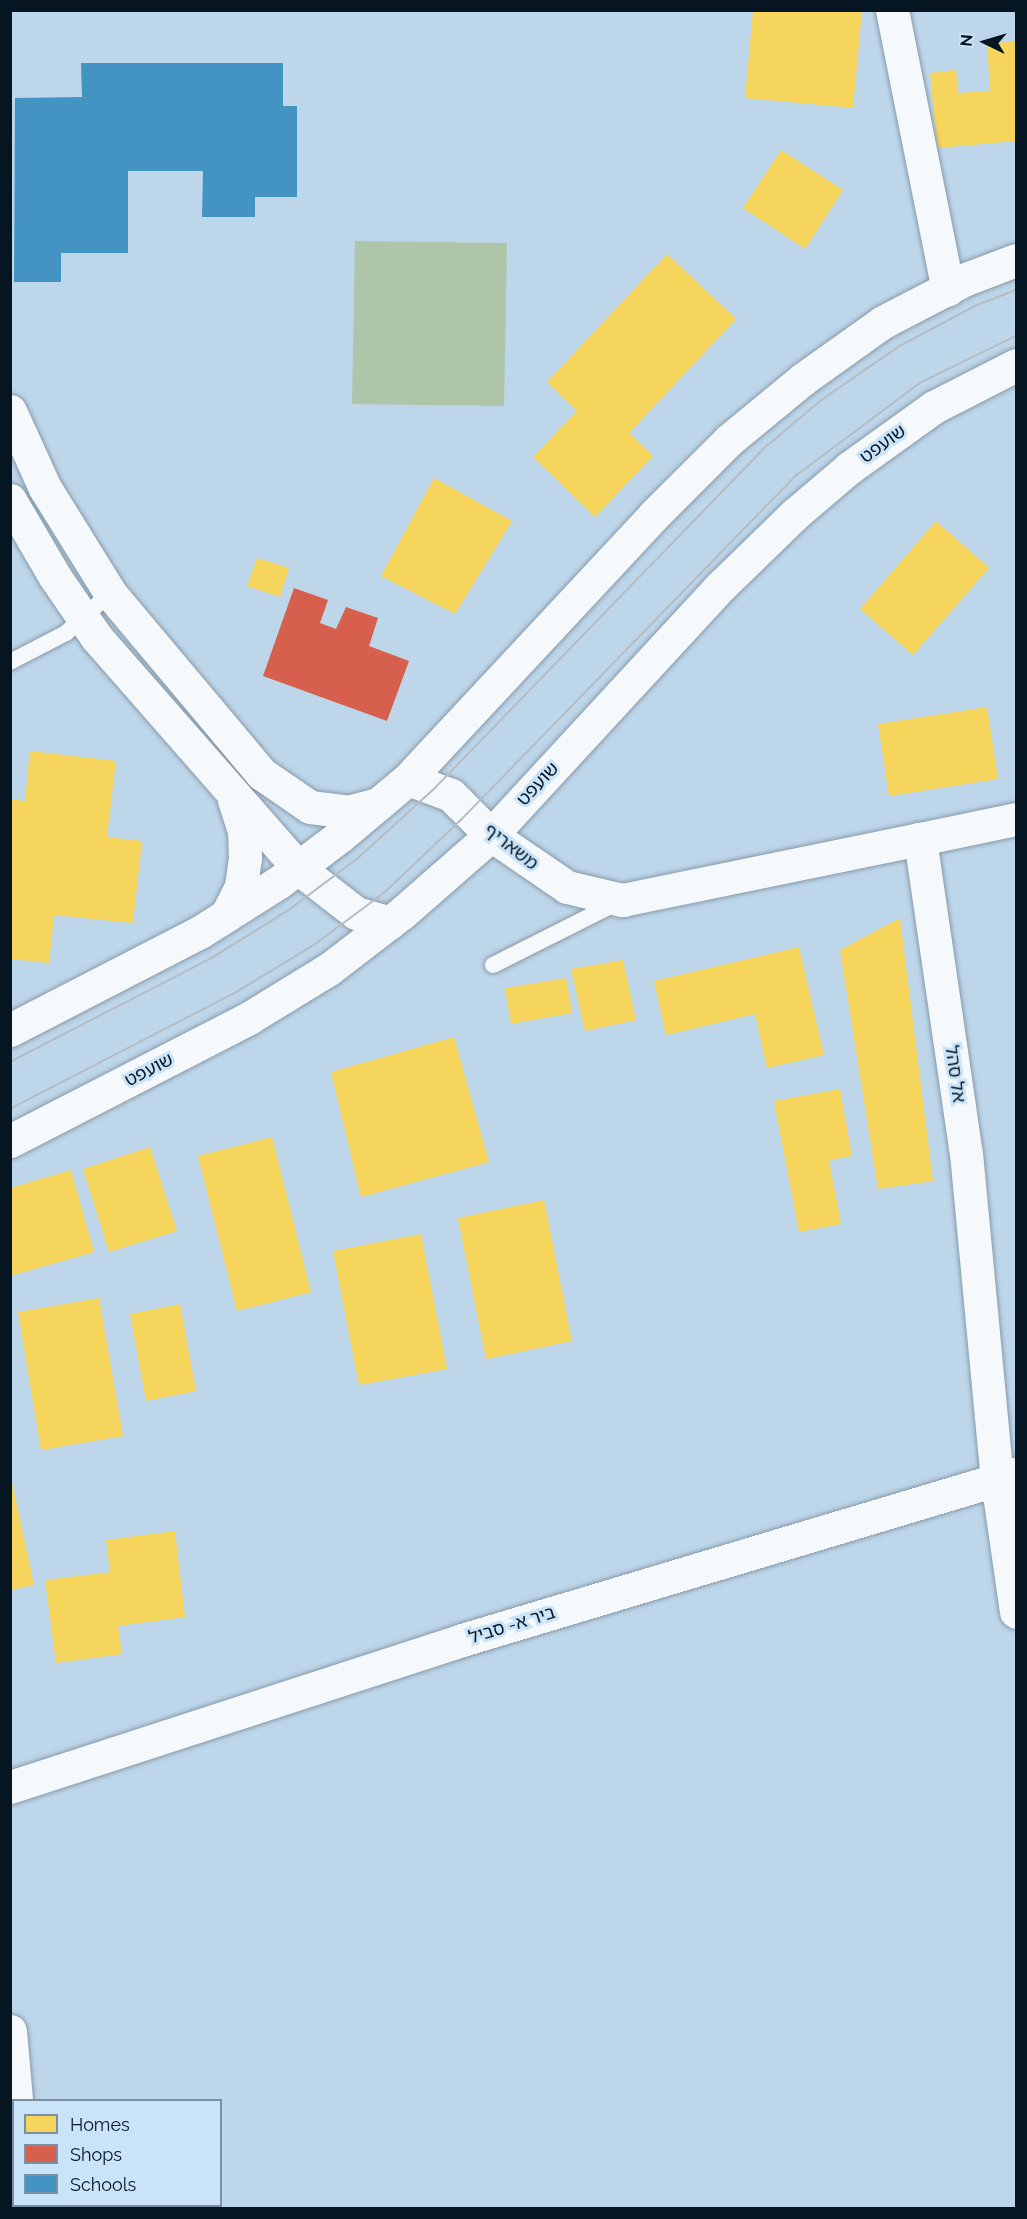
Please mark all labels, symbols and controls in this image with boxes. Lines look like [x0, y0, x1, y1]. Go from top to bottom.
north arrow [955, 12, 1015, 72]
text: N [957, 33, 977, 47]
street label: שועפט [856, 420, 910, 468]
street label: שועפט [513, 758, 563, 810]
street label: משאריף [480, 819, 542, 875]
street label: אל סהל [940, 1044, 970, 1104]
street label: שועפט [121, 1049, 177, 1091]
street label: ביר א- סביל [466, 1602, 558, 1648]
legend [12, 2099, 222, 2207]
text: Homes [70, 2114, 130, 2135]
text: Shops [70, 2144, 122, 2165]
text: Schools [70, 2174, 136, 2195]

